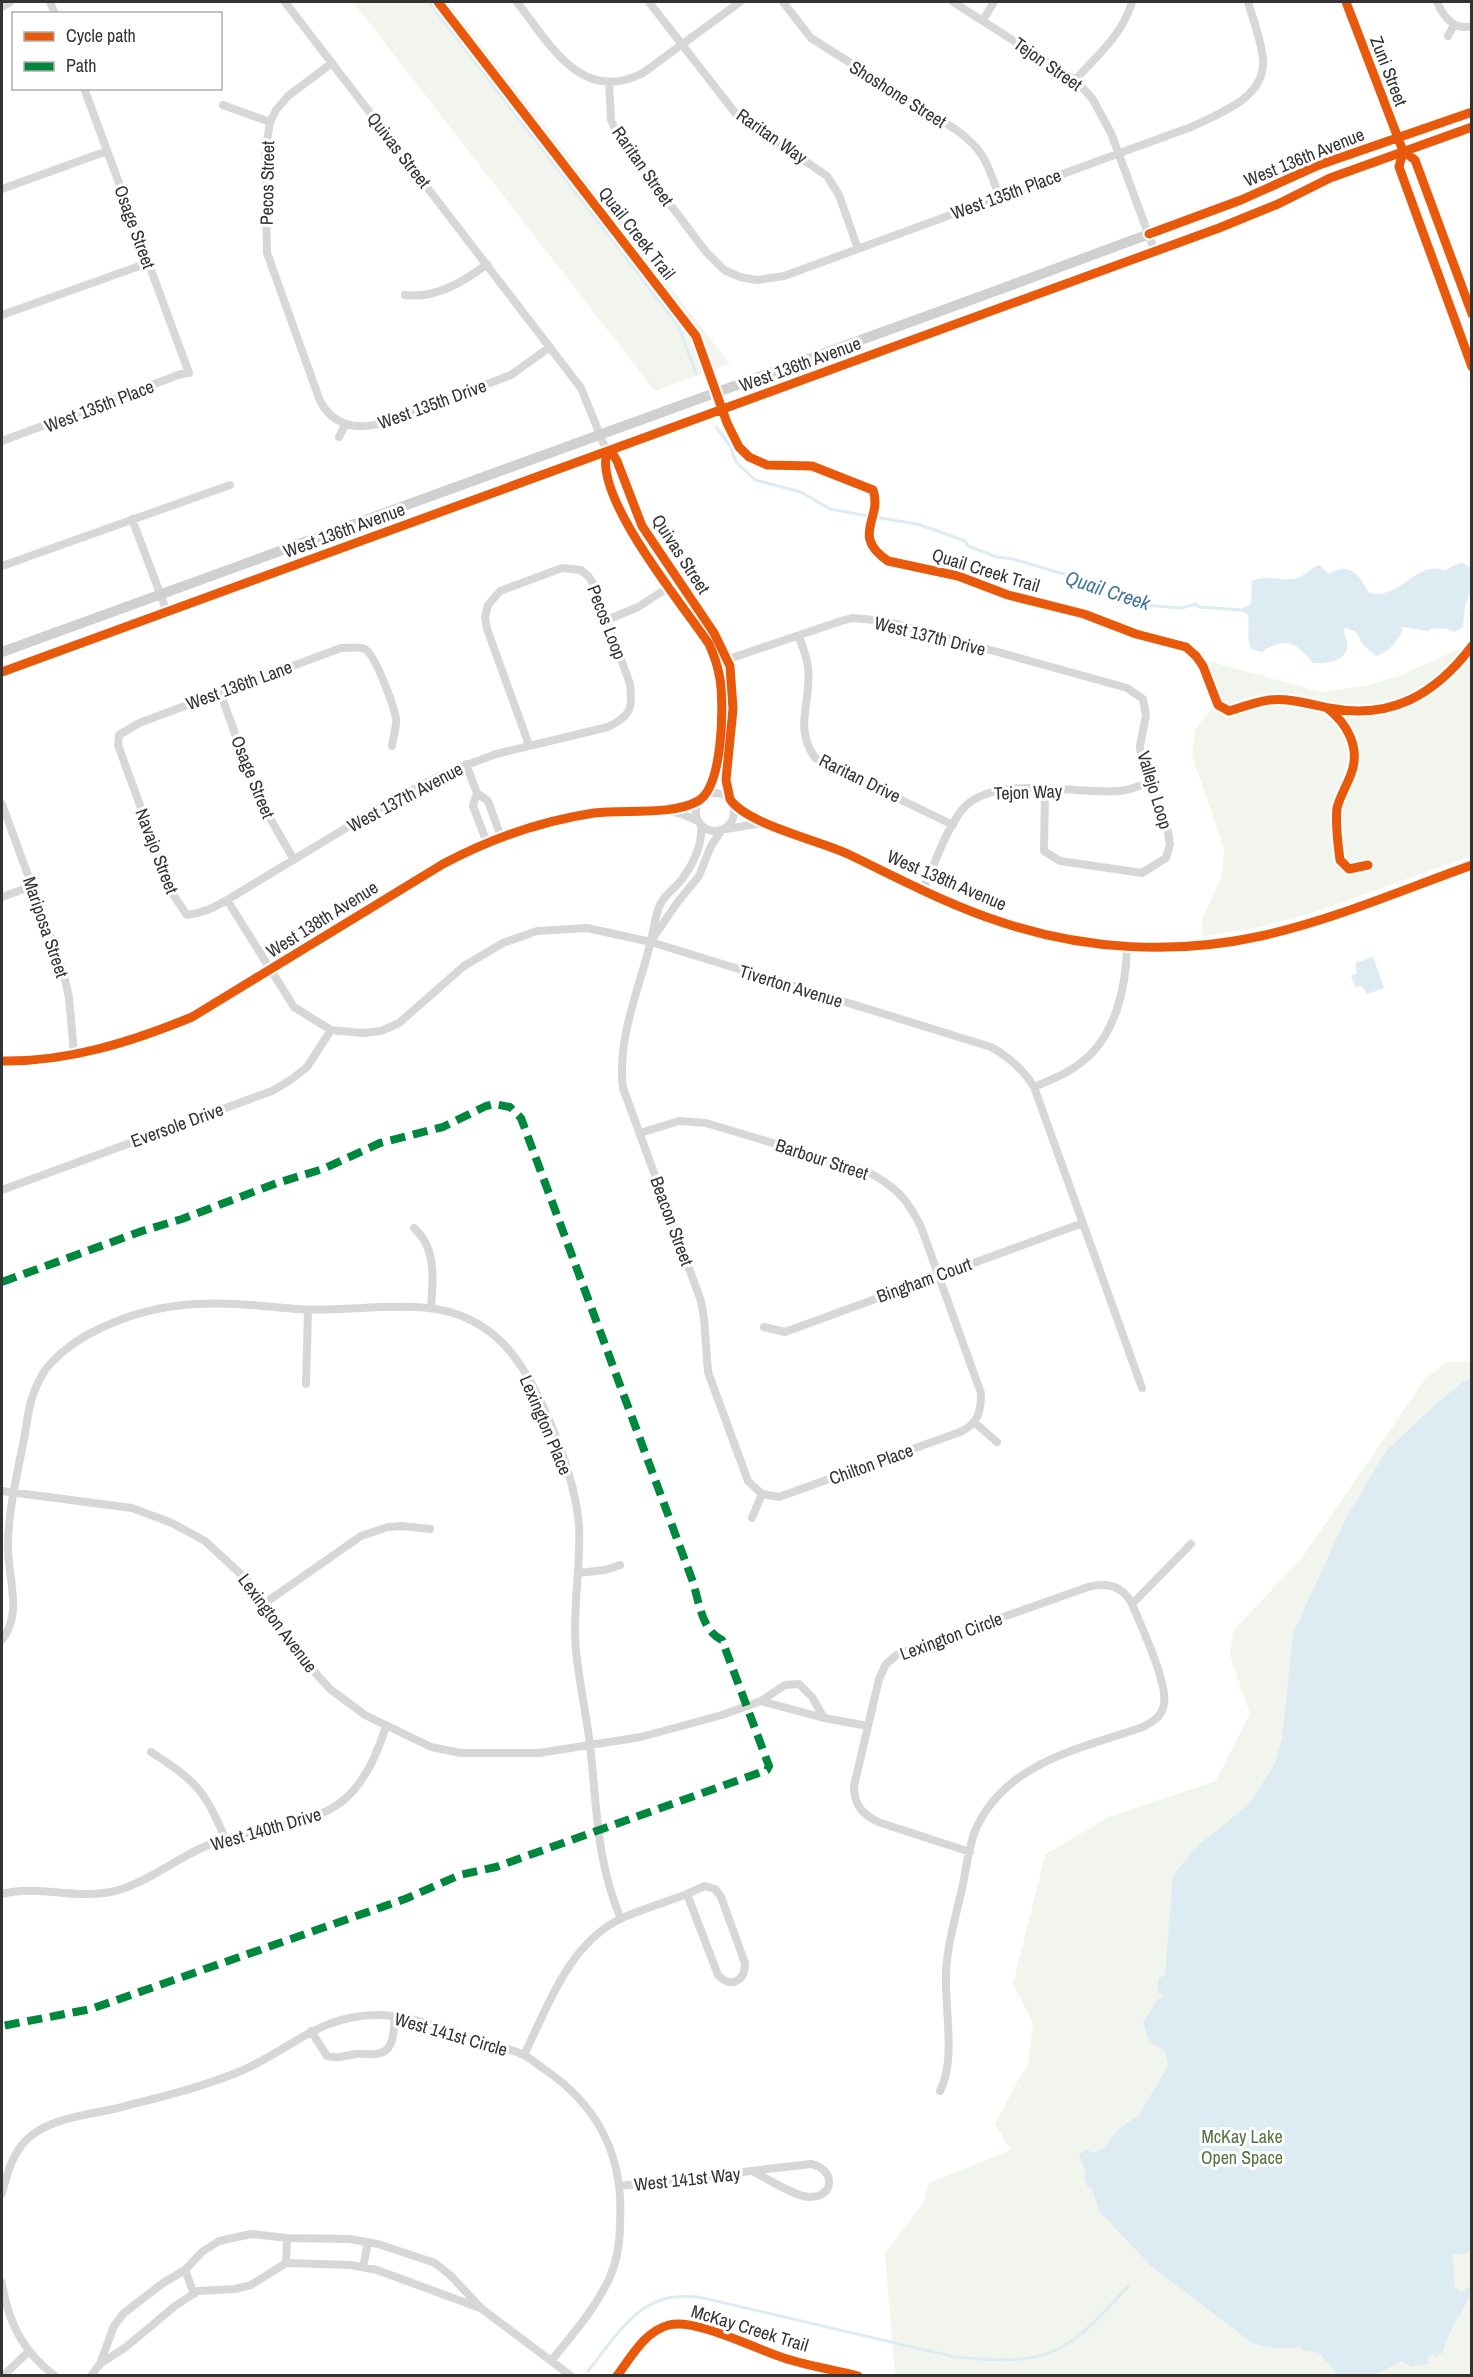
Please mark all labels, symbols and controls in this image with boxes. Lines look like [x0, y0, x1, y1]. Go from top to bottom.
legend [12, 12, 222, 90]
text: Cycle path [66, 23, 136, 48]
street label: Tejon Street [1009, 31, 1087, 97]
street label: Zuni Street [1364, 32, 1414, 110]
text: Path [66, 53, 96, 78]
street label: Shoshone Street [845, 54, 951, 134]
street label: Raritan Way [731, 102, 813, 170]
street label: Quivas Street [361, 107, 437, 193]
street label: Raritan Street [606, 121, 680, 211]
street label: West 136th Avenue [1240, 122, 1368, 192]
street label: Pecos Street [254, 141, 280, 225]
street label: West 135th Place [947, 163, 1065, 225]
street label: Quail Creek Trail [593, 181, 681, 285]
street label: Osage Street [108, 182, 162, 272]
street label: West 136th Avenue [736, 330, 864, 398]
street label: West 135th Drive [374, 373, 490, 435]
street label: West 135th Place [41, 374, 157, 438]
street label: West 136th Avenue [280, 496, 408, 564]
street label: Quivas Street [646, 509, 716, 599]
street label: Quail Creek Trail [929, 542, 1043, 598]
water label: Quail Creek [1062, 564, 1155, 617]
street label: Pecos Loop [581, 581, 633, 663]
street label: West 137th Drive [872, 610, 988, 662]
street label: West 136th Lane [182, 654, 296, 716]
street label: Osage Street [225, 732, 281, 822]
street label: Raritan Drive [815, 748, 905, 808]
street label: Vallejo Loop [1131, 748, 1179, 832]
street label: West 137th Avenue [343, 756, 467, 838]
street label: Tejon Way [993, 778, 1063, 806]
street label: Navajo Street [129, 805, 185, 897]
street label: West 138th Avenue [883, 844, 1011, 916]
street label: Mariposa Street [17, 873, 75, 981]
street label: West 138th Avenue [261, 875, 383, 963]
street label: Tiverton Avenue [736, 958, 846, 1014]
street label: Eversole Drive [127, 1097, 227, 1153]
street label: Barbour Street [772, 1132, 872, 1186]
street label: Beacon Street [644, 1173, 700, 1269]
street label: Bingham Court [873, 1251, 975, 1309]
street label: Lexington Place [514, 1371, 578, 1479]
street label: Chilton Place [825, 1437, 917, 1491]
street label: Lexington Avenue [233, 1568, 323, 1678]
street label: Lexington Circle [896, 1606, 1006, 1666]
street label: West 140th Drive [208, 1801, 324, 1857]
street label: West 141st Circle [392, 2006, 510, 2062]
park label: McKay Lake Open Space [1201, 2124, 1283, 2170]
street label: West 141st Way [633, 2161, 742, 2197]
street label: McKay Creek Trail [688, 2298, 812, 2358]

